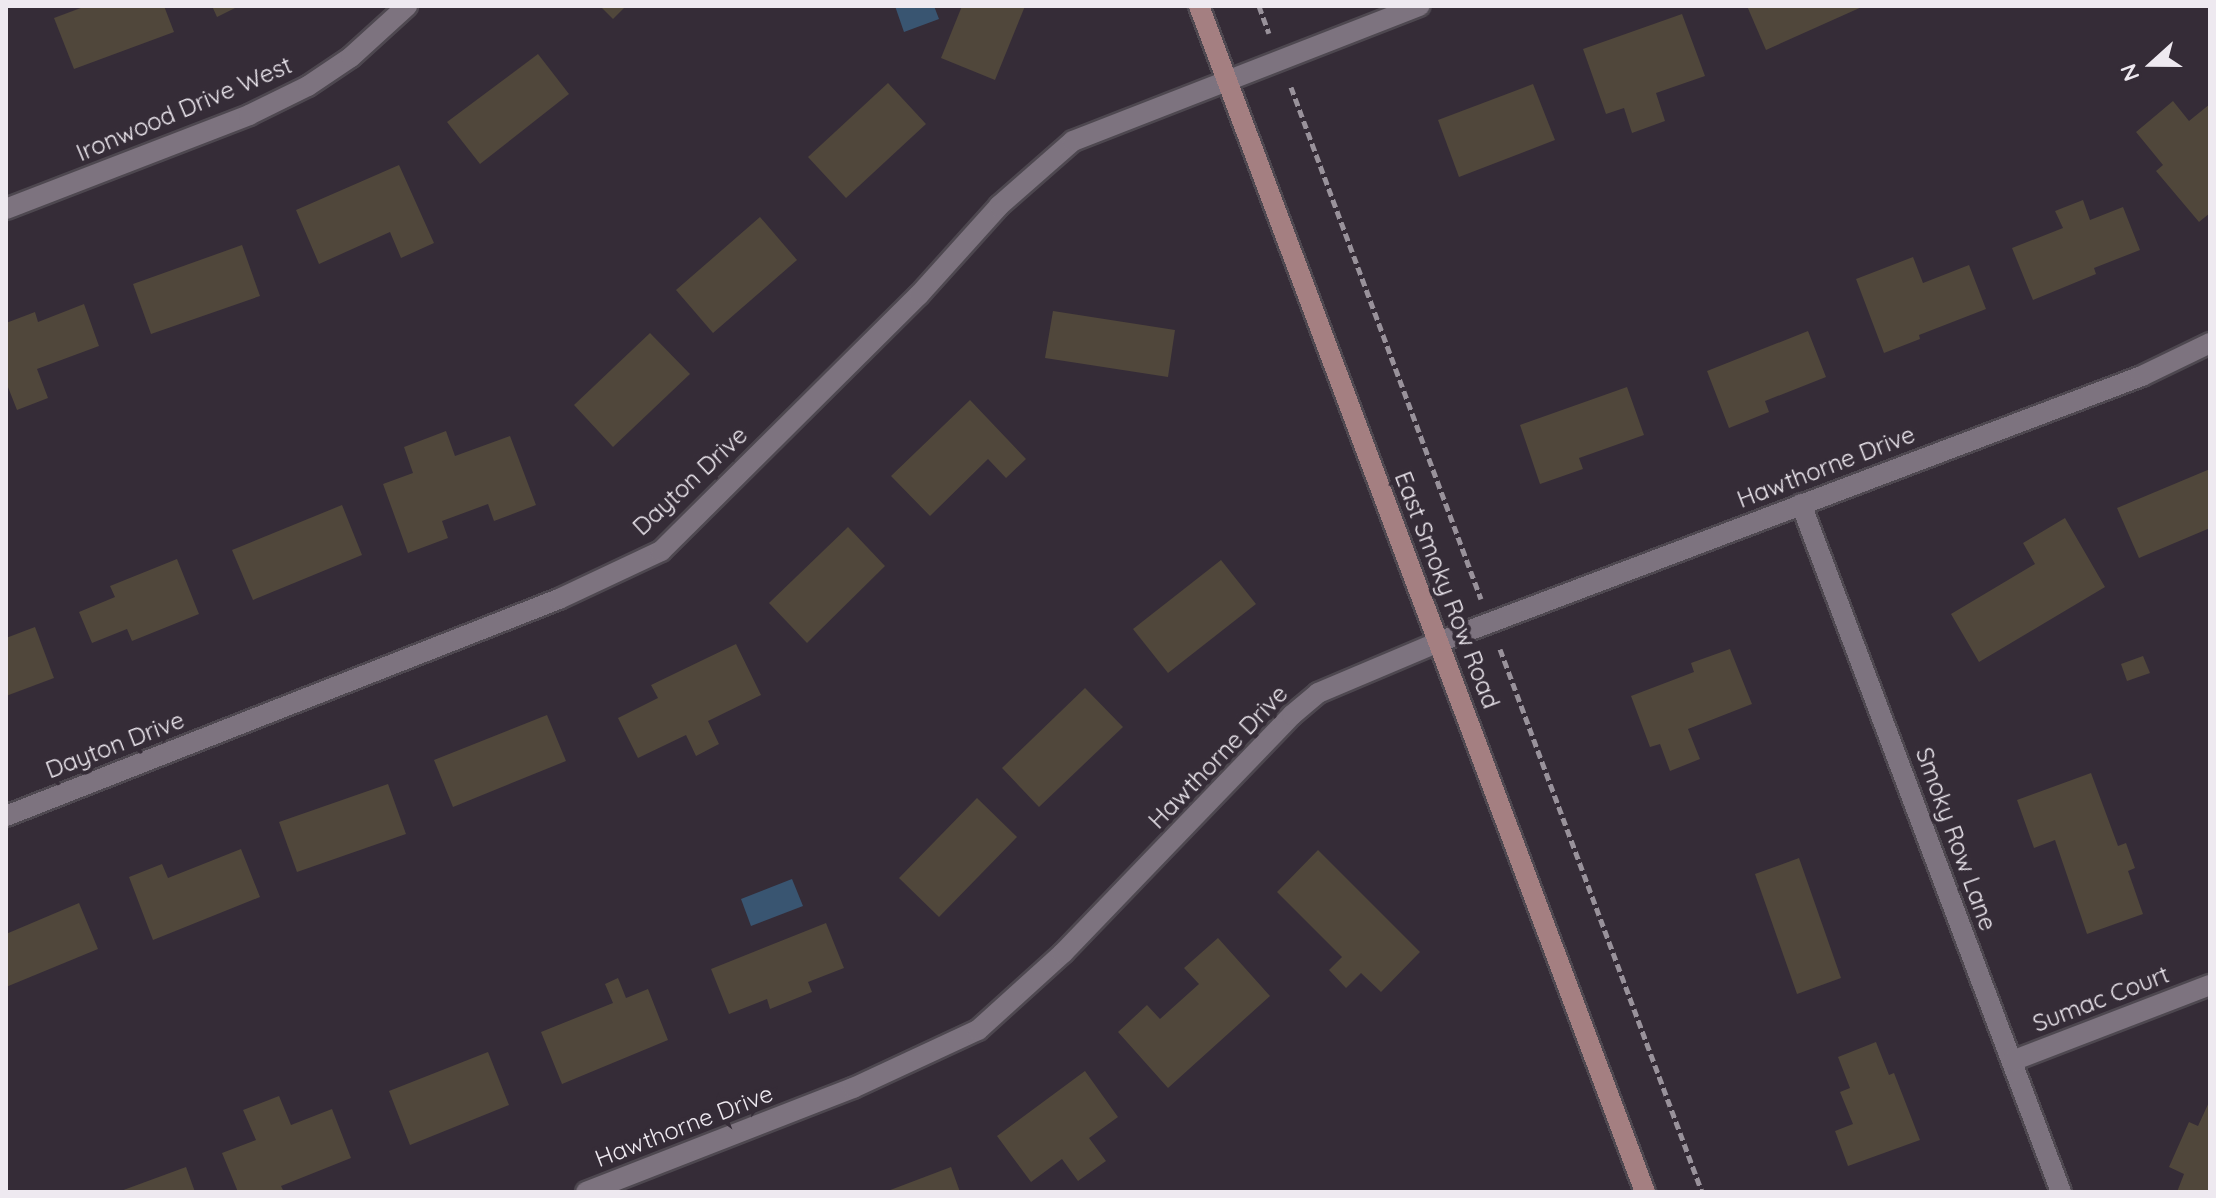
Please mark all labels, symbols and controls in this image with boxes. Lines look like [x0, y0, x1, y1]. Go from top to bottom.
north arrow [2112, 24, 2192, 104]
street label: Ironwood Drive West [72, 51, 296, 167]
text: N [2114, 60, 2146, 85]
street label: Hawthorne Drive [1733, 420, 1919, 514]
street label: Dayton Drive [627, 421, 753, 541]
street label: East Smoky Row Road [1388, 467, 1506, 713]
street label: Hawthorne Drive [1142, 679, 1294, 835]
street label: Dayton Drive [42, 705, 188, 785]
street label: Smoky Row Lane [1910, 744, 2002, 934]
street label: Sumac Court [2029, 960, 2173, 1038]
street label: Hawthorne Drive [591, 1079, 777, 1173]

